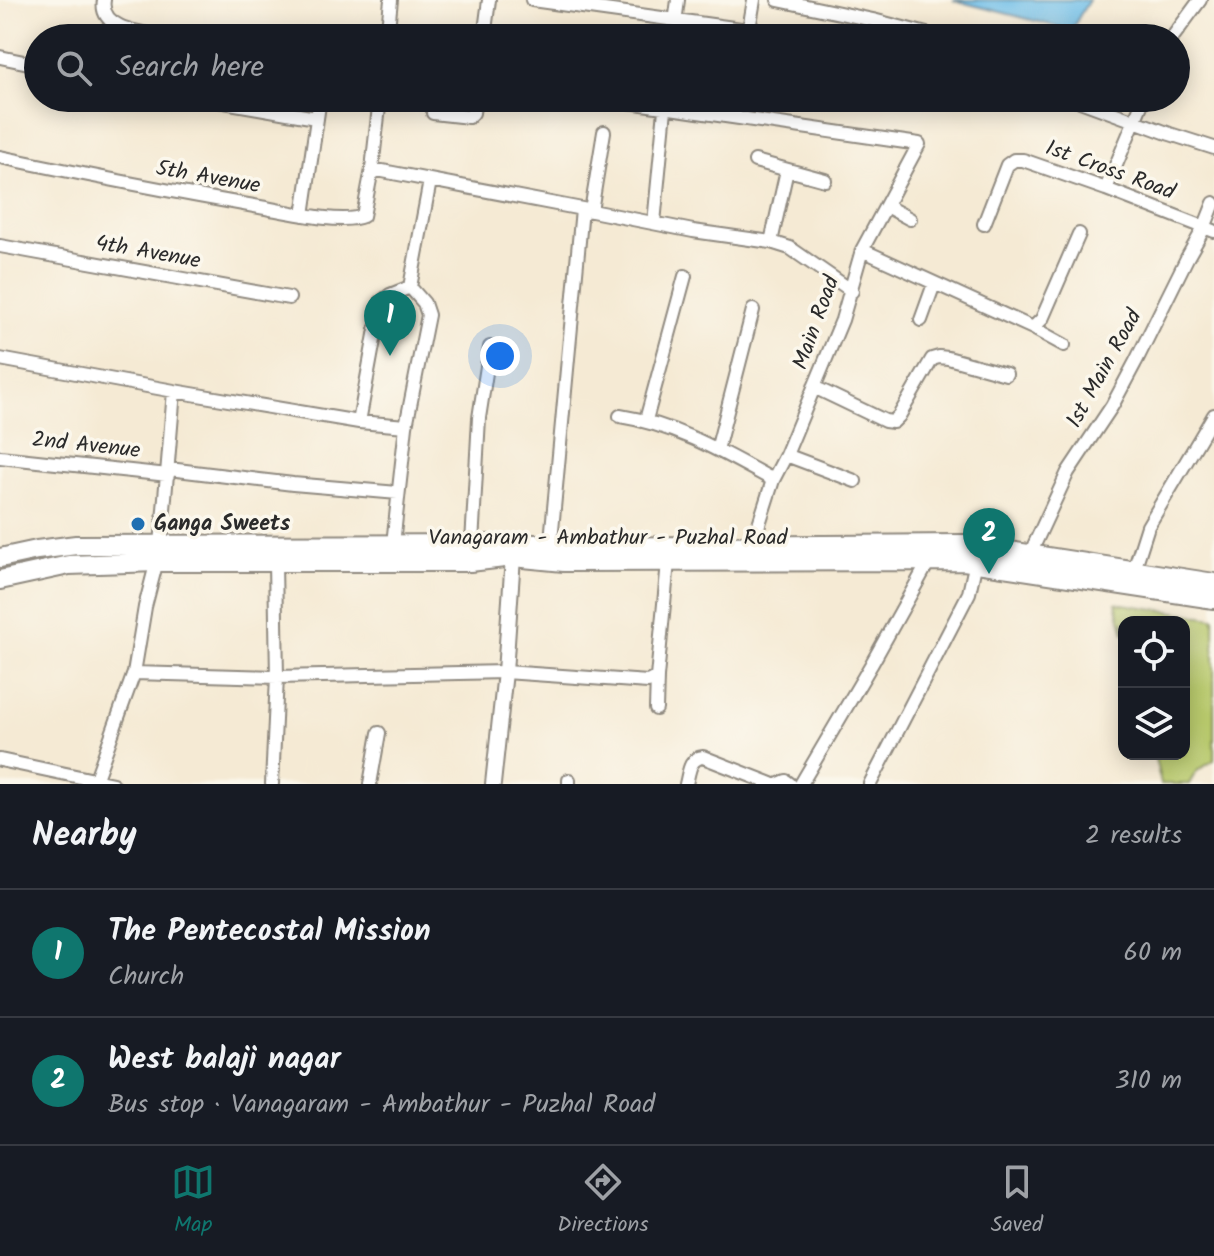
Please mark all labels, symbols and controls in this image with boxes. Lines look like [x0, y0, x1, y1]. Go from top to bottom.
search box [24, 24, 1190, 112]
text: Search here [116, 44, 264, 92]
icon: search [52, 46, 96, 90]
street label: 1st Cross Road [1040, 131, 1181, 211]
street label: 5th Avenue [153, 152, 263, 204]
street label: 4th Avenue [93, 227, 203, 279]
street label: Main Road [784, 270, 850, 375]
pin: 1 [364, 290, 416, 356]
street label: 1st Main Road [1058, 302, 1153, 435]
your location [480, 336, 520, 376]
street label: 2nd Avenue [30, 423, 142, 469]
place label: Ganga Sweets [154, 507, 291, 542]
pin: 2 [963, 508, 1015, 574]
marker: Ganga Sweets [129, 515, 147, 533]
street label: Vanagaram - Ambathur - Puzhal Road [429, 521, 789, 556]
map controls [1118, 616, 1190, 760]
button: locate [1118, 616, 1190, 688]
button: layers [1118, 688, 1190, 760]
text: Nearby [32, 809, 137, 863]
text: 2 results [1085, 815, 1182, 857]
text: The Pentecostal Mission [108, 908, 431, 956]
text: 1 [54, 932, 62, 974]
text: 60 m [1123, 932, 1182, 974]
text: Church [108, 956, 184, 998]
text: West balaji nagar [108, 1036, 341, 1084]
text: 2 [50, 1060, 66, 1102]
text: 310 m [1115, 1060, 1182, 1102]
text: Bus stop · Vanagaram - Ambathur - Puzhal Road [108, 1084, 655, 1126]
tab: Map [171, 1160, 215, 1243]
tab: Directions [557, 1160, 649, 1243]
tab: Saved [991, 1160, 1043, 1243]

